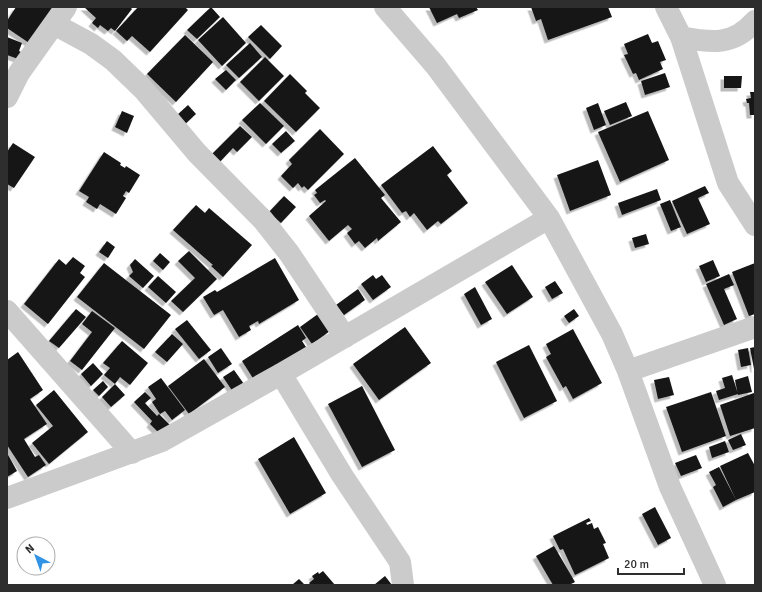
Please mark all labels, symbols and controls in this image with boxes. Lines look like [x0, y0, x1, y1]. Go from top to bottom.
north arrow [16, 536, 56, 576]
text: N [23, 541, 37, 556]
scale bar [618, 550, 684, 576]
text: 20 m [624, 557, 649, 572]

